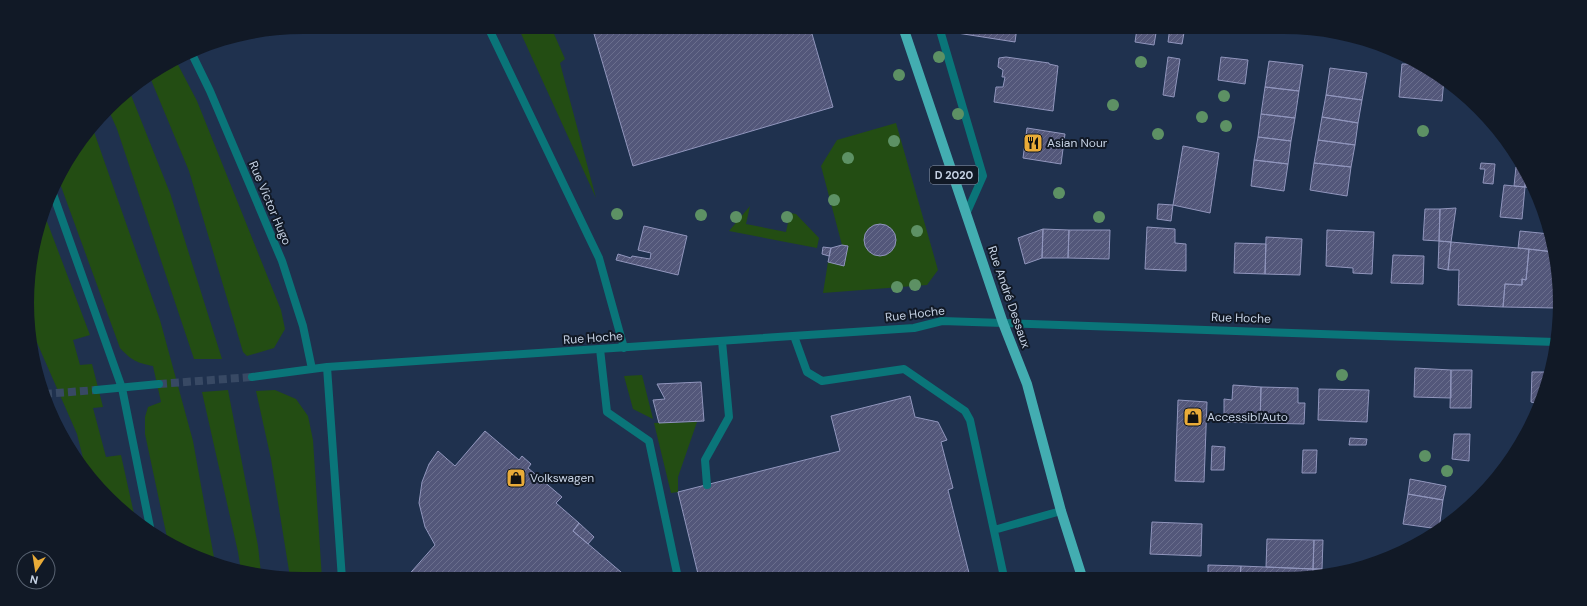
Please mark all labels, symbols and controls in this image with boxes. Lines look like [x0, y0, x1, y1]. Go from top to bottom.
restaurant icon: Asian Nour [1022, 132, 1044, 154]
place label: Asian Nour [1047, 135, 1108, 151]
street label: Rue Victor Hugo [245, 159, 295, 247]
road number: D 2020 [930, 166, 978, 184]
street label: Rue André Dessaux [984, 244, 1034, 350]
street label: Rue Hoche [884, 302, 946, 326]
street label: Rue Hoche [1211, 309, 1271, 327]
street label: Rue Hoche [563, 328, 624, 348]
shop icon: Accessibl'Auto [1182, 406, 1204, 428]
place label: Accessibl'Auto [1207, 409, 1288, 425]
shop icon: Volkswagen [505, 467, 527, 489]
place label: Volkswagen [530, 470, 594, 486]
north arrow [16, 550, 56, 590]
text: N [29, 572, 39, 587]

